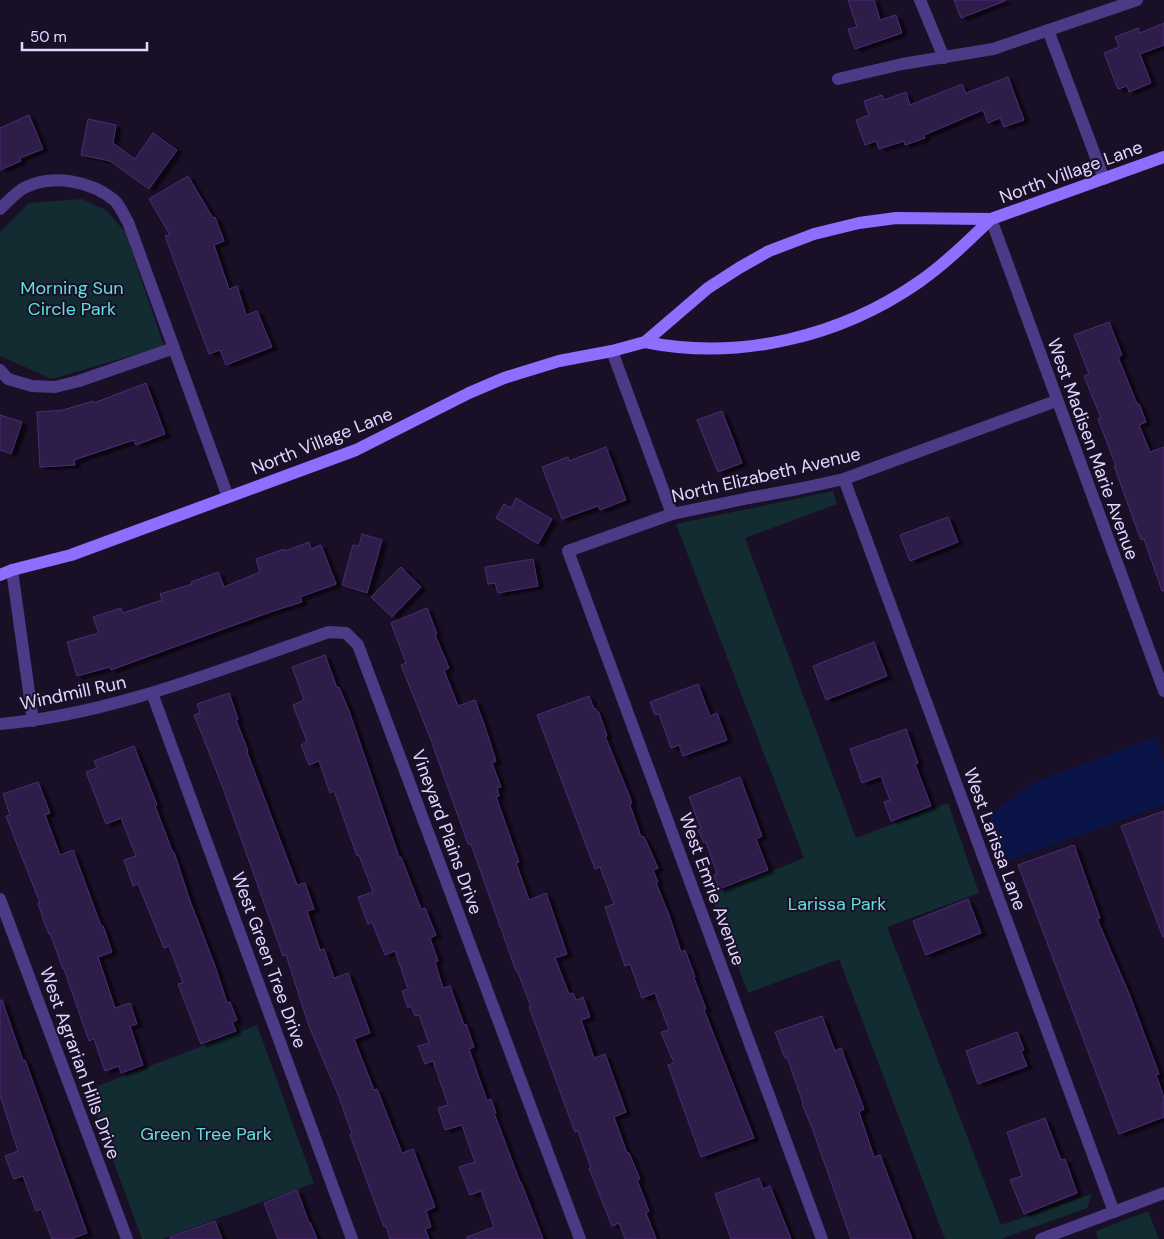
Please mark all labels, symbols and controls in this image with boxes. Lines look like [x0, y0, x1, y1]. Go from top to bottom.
scale bar [22, 20, 148, 52]
text: 50 m [30, 27, 67, 47]
street label: North Village Lane [996, 135, 1146, 209]
park label: Morning Sun Circle Park [20, 276, 124, 321]
street label: West Madisen Marie Avenue [1042, 335, 1144, 563]
street label: North Village Lane [248, 402, 396, 480]
street label: North Elizabeth Avenue [669, 442, 863, 508]
street label: Windmill Run [18, 670, 128, 716]
street label: Vineyard Plains Drive [406, 746, 488, 918]
street label: West Larissa Lane [958, 764, 1032, 914]
street label: West Emrie Avenue [673, 809, 751, 969]
street label: West Green Tree Drive [226, 869, 312, 1051]
park label: Larissa Park [788, 892, 886, 916]
street label: West Agrarian Hills Drive [34, 964, 126, 1162]
park label: Green Tree Park [140, 1122, 272, 1146]

